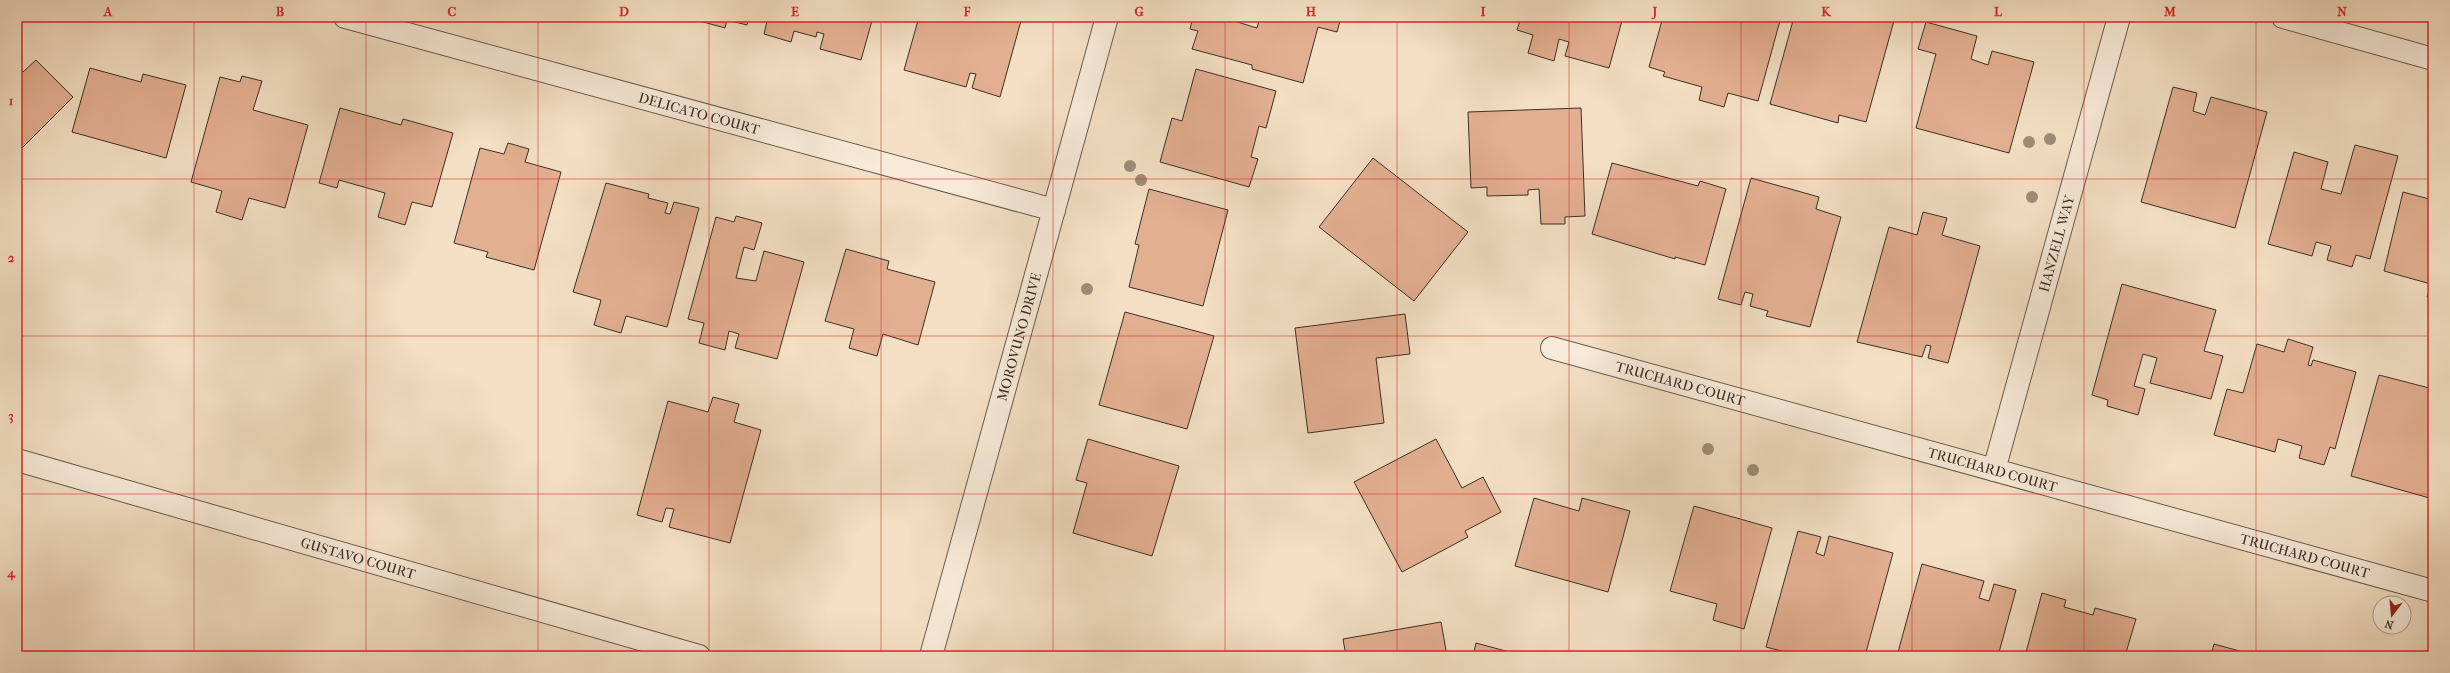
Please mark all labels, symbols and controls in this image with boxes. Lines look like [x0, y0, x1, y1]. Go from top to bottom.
text: A [103, 4, 113, 19]
text: B [276, 4, 285, 19]
text: C [448, 4, 457, 19]
text: D [619, 4, 629, 19]
text: E [791, 4, 799, 19]
text: F [963, 4, 971, 19]
text: G [1134, 4, 1144, 19]
text: H [1306, 4, 1317, 19]
text: I [1480, 4, 1486, 19]
text: J [1651, 4, 1658, 20]
text: K [1821, 4, 1832, 19]
text: L [1994, 4, 2003, 19]
text: M [2163, 4, 2176, 19]
text: N [2337, 4, 2347, 19]
street label: DELICATO COURT [637, 89, 762, 138]
text: 1 [9, 93, 14, 108]
street label: HANZELL WAY [2035, 193, 2078, 294]
text: 2 [8, 250, 15, 265]
street label: MOROVUNO DRIVE [993, 270, 1045, 403]
street label: TRUCHARD COURT [1613, 357, 1747, 409]
text: 3 [8, 408, 14, 424]
street label: TRUCHARD COURT [1926, 444, 2060, 496]
street label: TRUCHARD COURT [2238, 530, 2372, 582]
street label: GUSTAVO COURT [299, 533, 418, 583]
text: 4 [6, 565, 16, 581]
north arrow [2372, 595, 2412, 635]
text: N [2383, 617, 2395, 632]

